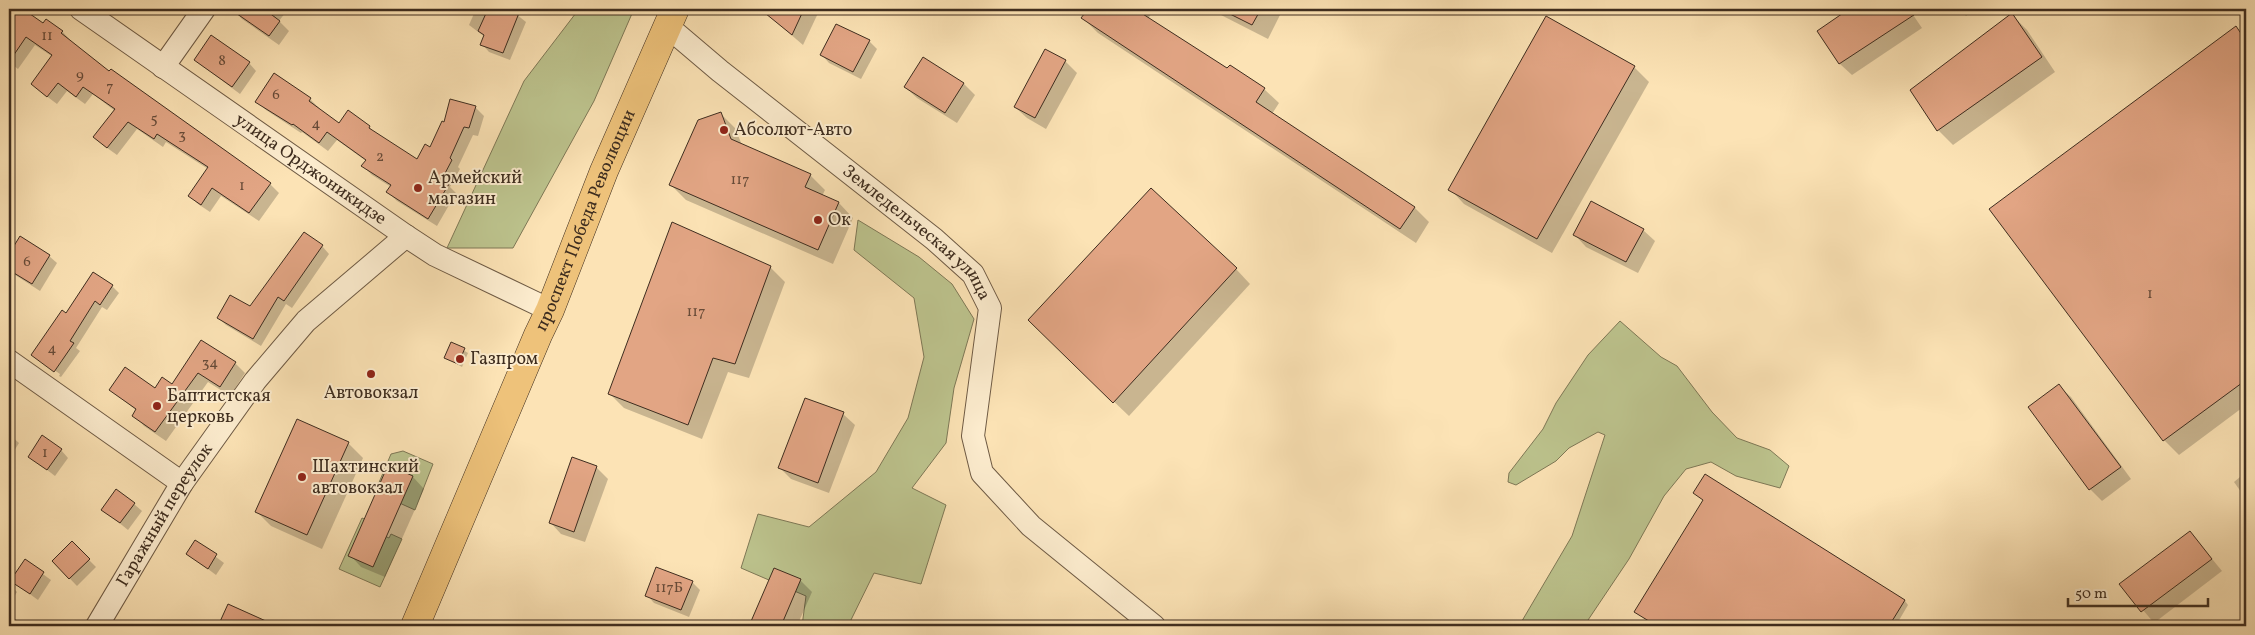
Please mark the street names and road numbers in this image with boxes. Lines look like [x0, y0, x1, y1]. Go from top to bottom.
street label: проспект Победа Революции [529, 106, 642, 336]
street label: улица Орджоникидзе [230, 108, 392, 231]
street label: Земледельческая улица [837, 159, 997, 305]
street label: Гаражный переулок [110, 438, 219, 592]

